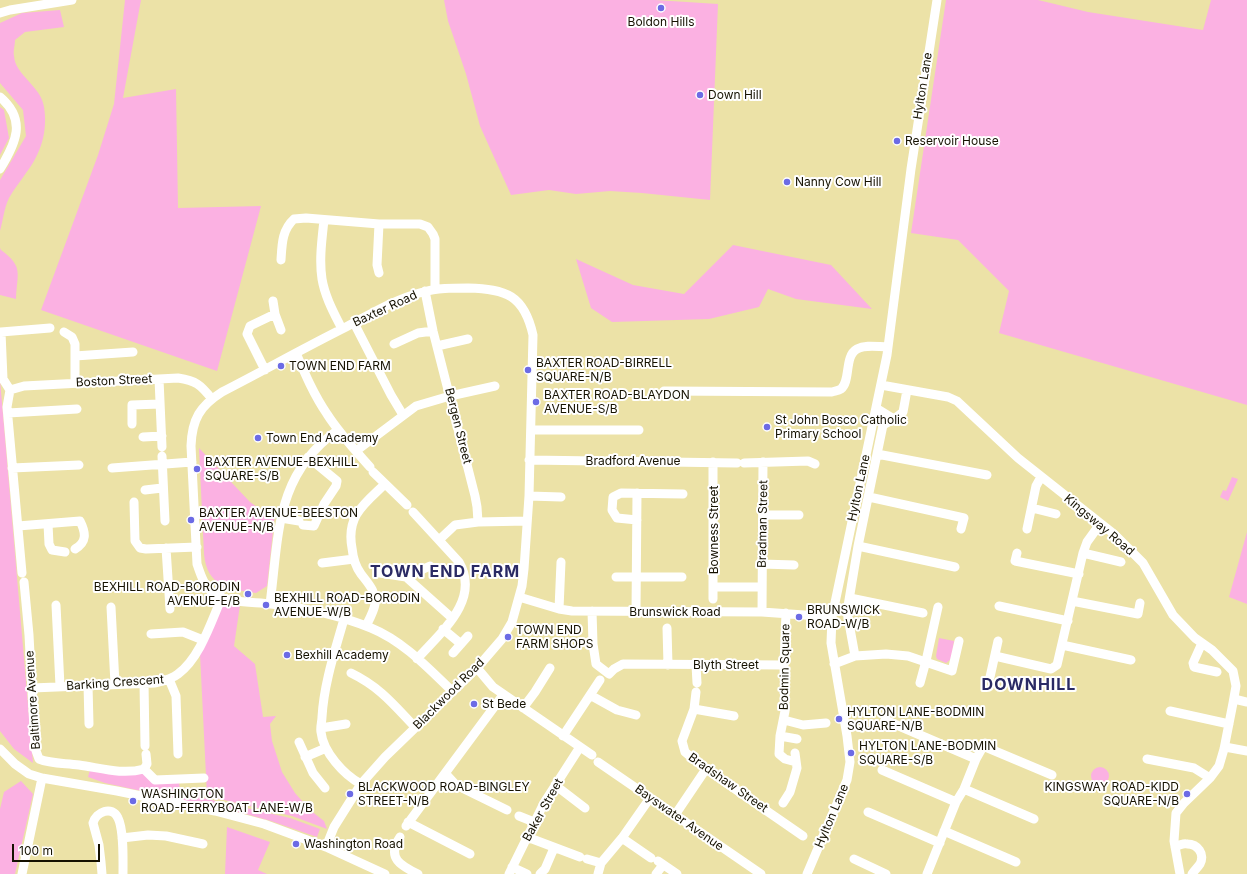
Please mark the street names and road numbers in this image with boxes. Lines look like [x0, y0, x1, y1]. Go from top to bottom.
street label: Hylton Lane [911, 51, 935, 121]
street label: Baxter Road [351, 288, 419, 330]
street label: Boston Street [75, 372, 153, 390]
street label: Bergen Street [442, 386, 474, 466]
street label: Hylton Lane [845, 453, 873, 523]
street label: Bradford Avenue [586, 454, 680, 468]
street label: Bradman Street [755, 480, 771, 568]
street label: Bowness Street [707, 486, 721, 574]
street label: Kingsway Road [1061, 491, 1137, 559]
street label: Brunswick Road [629, 605, 721, 619]
street label: Bodmin Square [777, 624, 793, 710]
street label: Baltimore Avenue [22, 650, 44, 750]
street label: Blackwood Road [410, 655, 488, 733]
street label: Blyth Street [693, 658, 759, 672]
street label: Barking Crescent [66, 672, 164, 694]
street label: Bradshaw Street [686, 750, 770, 816]
street label: Baker Street [520, 776, 566, 844]
street label: Bayswater Avenue [632, 782, 726, 854]
street label: Hylton Lane [812, 782, 852, 850]

